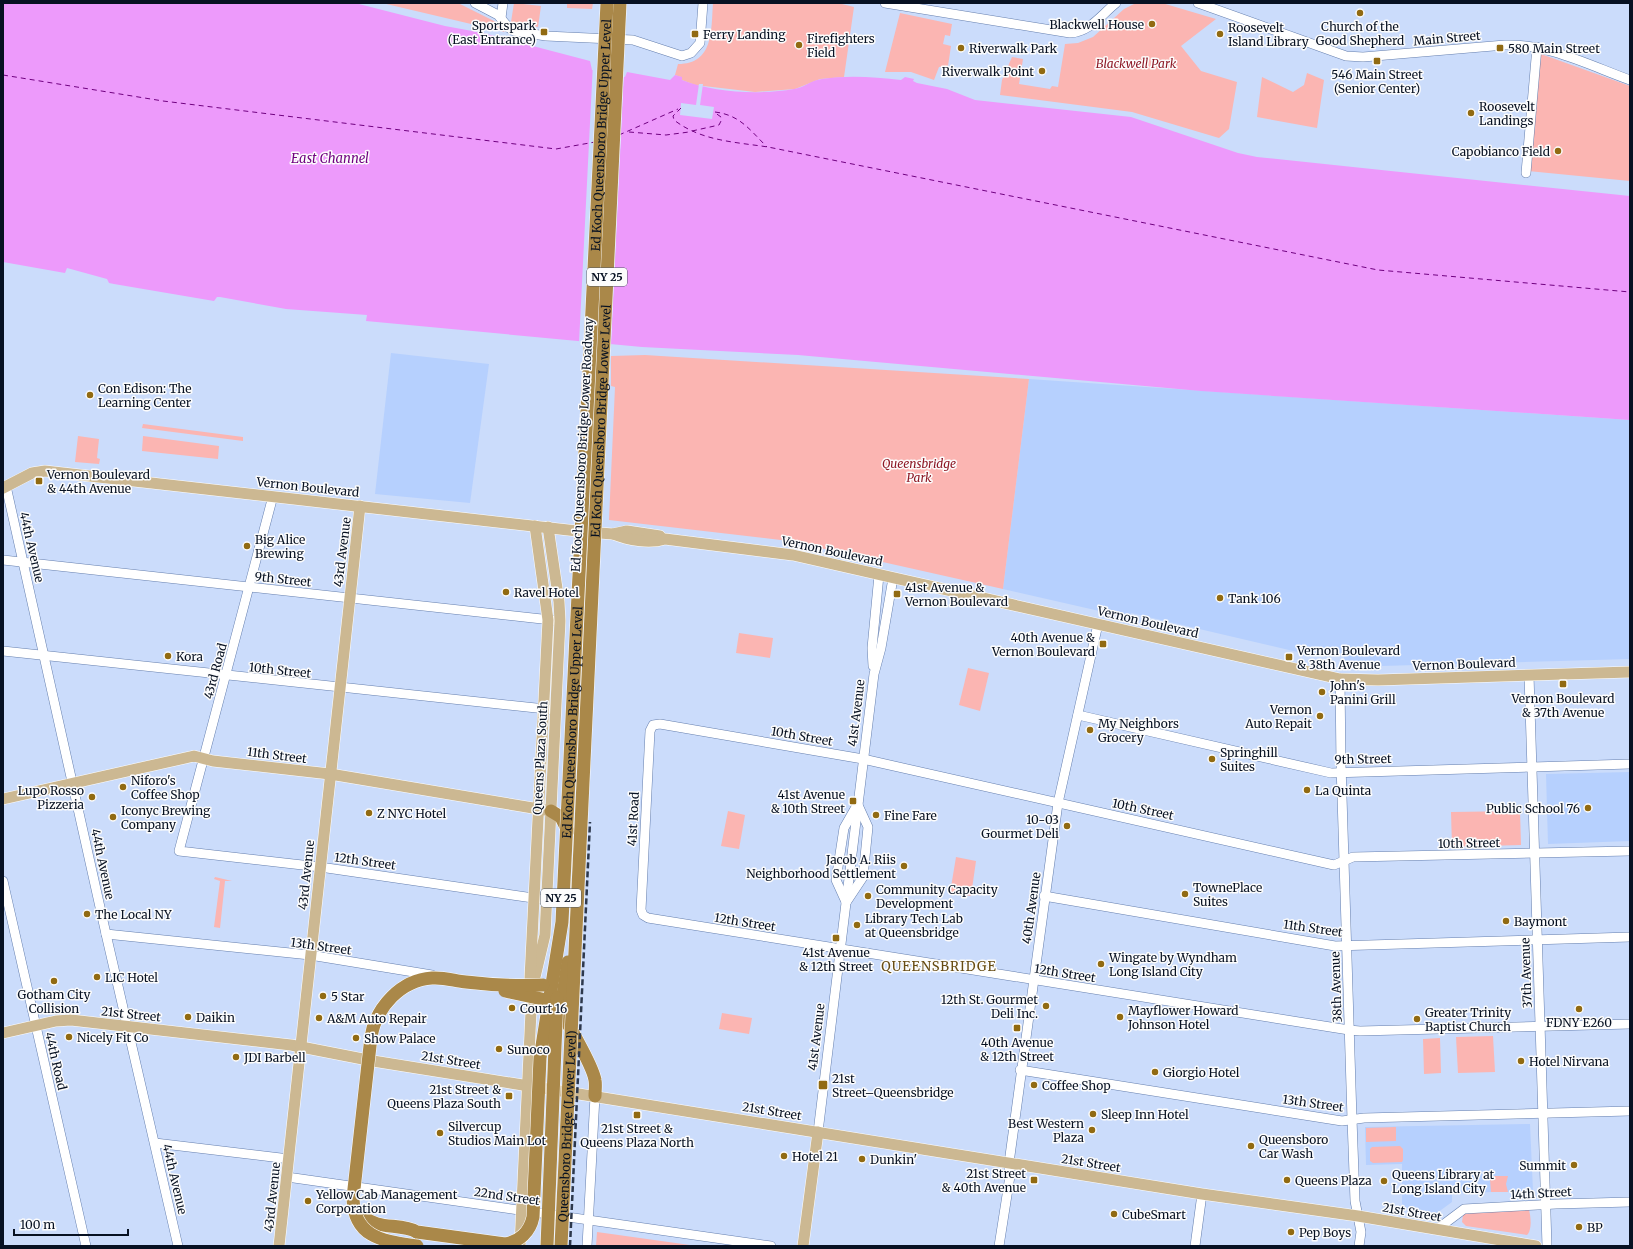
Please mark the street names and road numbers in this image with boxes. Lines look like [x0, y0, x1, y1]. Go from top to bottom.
street label: Ed Koch Queensboro Bridge Upper Level [587, 18, 614, 252]
street label: Main Street [1413, 28, 1482, 48]
road number: NY 25 [587, 268, 627, 286]
street label: Ed Koch Queensboro Bridge Lower Level [587, 304, 613, 538]
street label: Ed Koch Queensboro Bridge Lower Roadway [568, 317, 596, 573]
street label: Vernon Boulevard [255, 474, 360, 500]
street label: 44th Avenue [17, 510, 47, 584]
street label: 43rd Avenue [330, 516, 354, 588]
street label: Vernon Boulevard [779, 533, 884, 569]
street label: 9th Street [254, 569, 312, 589]
street label: Vernon Boulevard [1095, 603, 1200, 641]
street label: Ed Koch Queensboro Bridge Upper Level [559, 606, 585, 839]
street label: 43rd Road [200, 641, 230, 701]
street label: Vernon Boulevard [1411, 655, 1516, 673]
street label: 10th Street [248, 659, 312, 681]
street label: 41st Avenue [844, 679, 868, 747]
street label: Queens Plaza South [530, 701, 550, 815]
street label: 10th Street [770, 723, 834, 749]
street label: 11th Street [246, 744, 308, 766]
street label: 9th Street [1334, 751, 1392, 767]
street label: 41st Road [624, 791, 642, 847]
street label: 10th Street [1111, 795, 1175, 823]
street label: 44th Avenue [88, 827, 118, 901]
street label: 10th Street [1438, 835, 1501, 851]
street label: 43rd Avenue [295, 839, 317, 911]
street label: 12th Street [333, 849, 397, 873]
street label: 40th Avenue [1019, 871, 1043, 945]
road number: NY 25 [541, 889, 581, 907]
street label: 12th Street [713, 910, 777, 934]
street label: 11th Street [1282, 916, 1344, 940]
street label: 13th Street [289, 934, 353, 958]
street label: 37th Avenue [1517, 937, 1535, 1009]
street label: 38th Avenue [1327, 951, 1345, 1023]
street label: 12th Street [1033, 961, 1097, 985]
street label: 21st Street [100, 1003, 162, 1025]
street label: 41st Avenue [804, 1003, 828, 1071]
street label: Queensboro Bridge (Lower Level) [555, 1030, 579, 1222]
street label: 44th Road [42, 1031, 70, 1091]
street label: 21st Street [420, 1048, 482, 1072]
street label: 13th Street [1281, 1091, 1345, 1115]
street label: 21st Street [741, 1099, 803, 1123]
street label: 44th Avenue [160, 1142, 190, 1216]
street label: 21st Street [1060, 1151, 1122, 1175]
street label: 43rd Avenue [261, 1161, 283, 1233]
street label: 22nd Street [473, 1184, 541, 1208]
street label: 14th Street [1510, 1184, 1573, 1202]
street label: 21st Street [1381, 1199, 1443, 1225]

